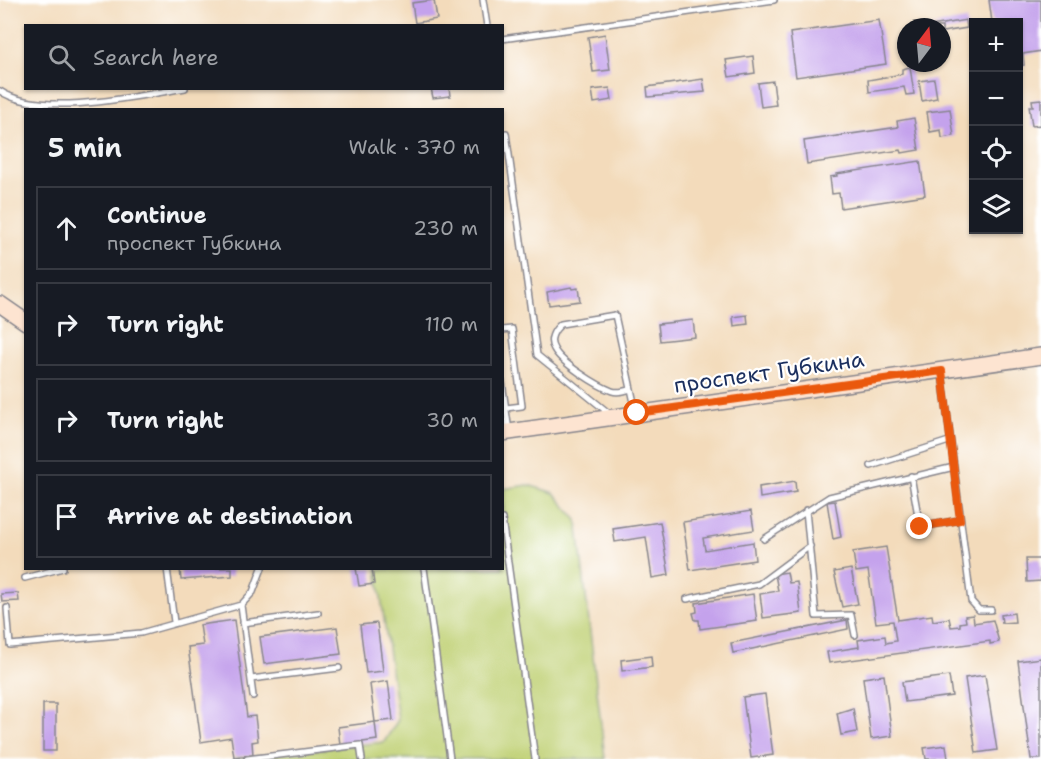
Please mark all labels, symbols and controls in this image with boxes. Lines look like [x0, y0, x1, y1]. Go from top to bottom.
north arrow [897, 18, 951, 72]
map controls [969, 18, 1023, 234]
button: + [969, 18, 1023, 72]
search box [24, 24, 504, 90]
icon: search [45, 41, 78, 74]
text: Search here [93, 43, 219, 72]
button: − [969, 72, 1023, 126]
button: locate [969, 126, 1023, 180]
text: 5 min [48, 130, 122, 165]
text: Walk · 370 m [349, 134, 480, 160]
button: layers [969, 180, 1023, 234]
text: Continue [107, 201, 207, 230]
icon: ahead [50, 212, 83, 245]
text: 230 m [413, 215, 478, 241]
text: проспект Губкина [107, 230, 281, 256]
icon: right [50, 308, 83, 341]
text: Turn right [107, 310, 224, 339]
text: 110 m [424, 311, 478, 337]
street label: проспект Губкина [672, 344, 866, 400]
route start [623, 399, 649, 425]
icon: right [50, 404, 83, 437]
text: Turn right [107, 406, 224, 435]
text: 30 m [426, 407, 478, 433]
icon: arrive [50, 500, 83, 533]
text: Arrive at destination [107, 502, 353, 531]
route end [906, 513, 932, 539]

